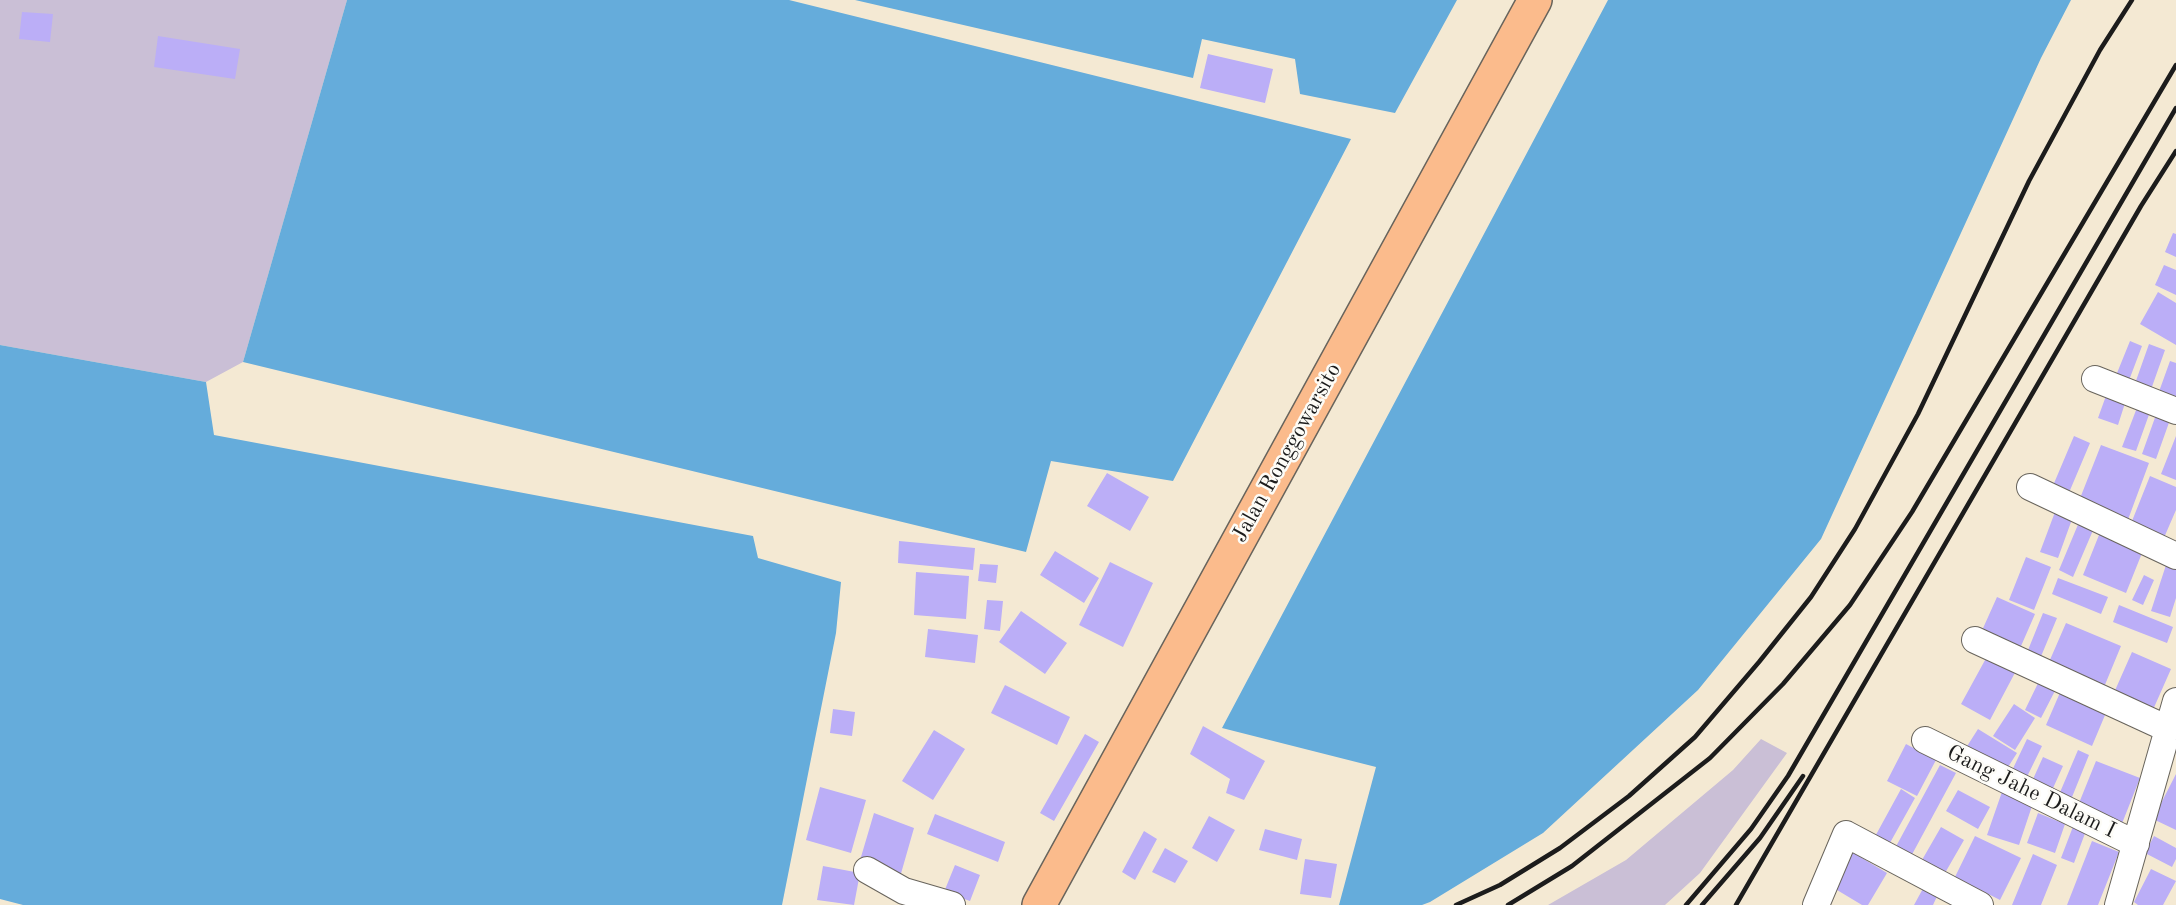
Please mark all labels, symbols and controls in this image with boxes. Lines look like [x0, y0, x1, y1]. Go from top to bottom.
street label: Jalan Ronggowarsito [1227, 359, 1347, 547]
street label: Gang Jahe Dalam I [1942, 740, 2120, 844]

